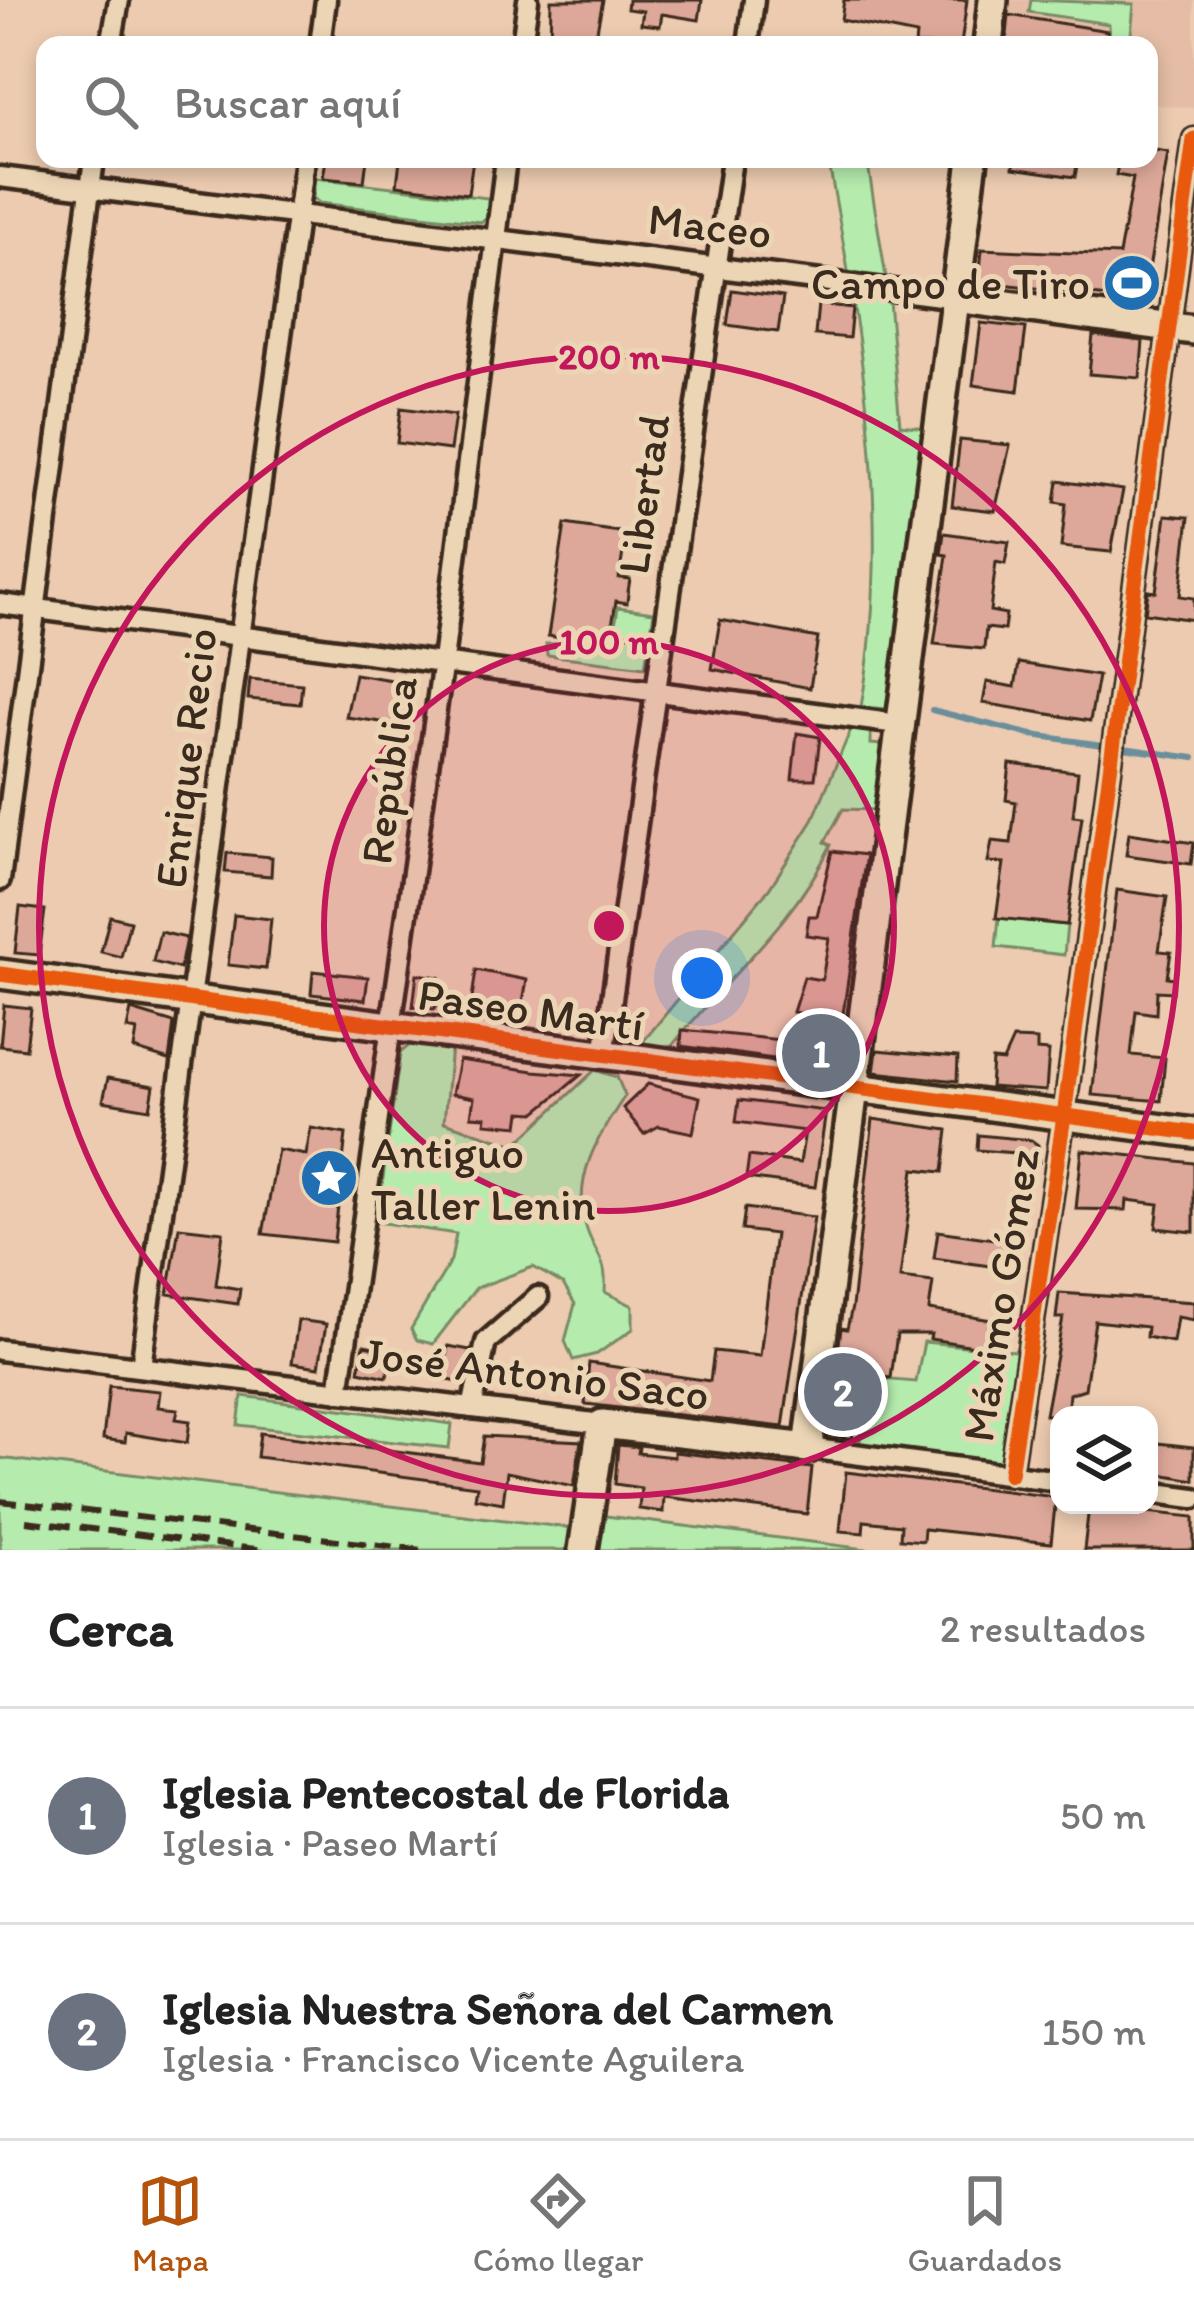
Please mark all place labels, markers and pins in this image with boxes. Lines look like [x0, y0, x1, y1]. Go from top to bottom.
sports icon: Campo de Tiro [1101, 252, 1163, 314]
place label: Campo de Tiro [811, 256, 1090, 310]
centre of rings [588, 905, 630, 947]
pin: 1 [782, 1008, 860, 1098]
place label: Antiguo Taller Lenin [371, 1125, 595, 1231]
place icon: Antiguo Taller Lenin [298, 1147, 360, 1209]
pin: 2 [804, 1347, 882, 1437]

